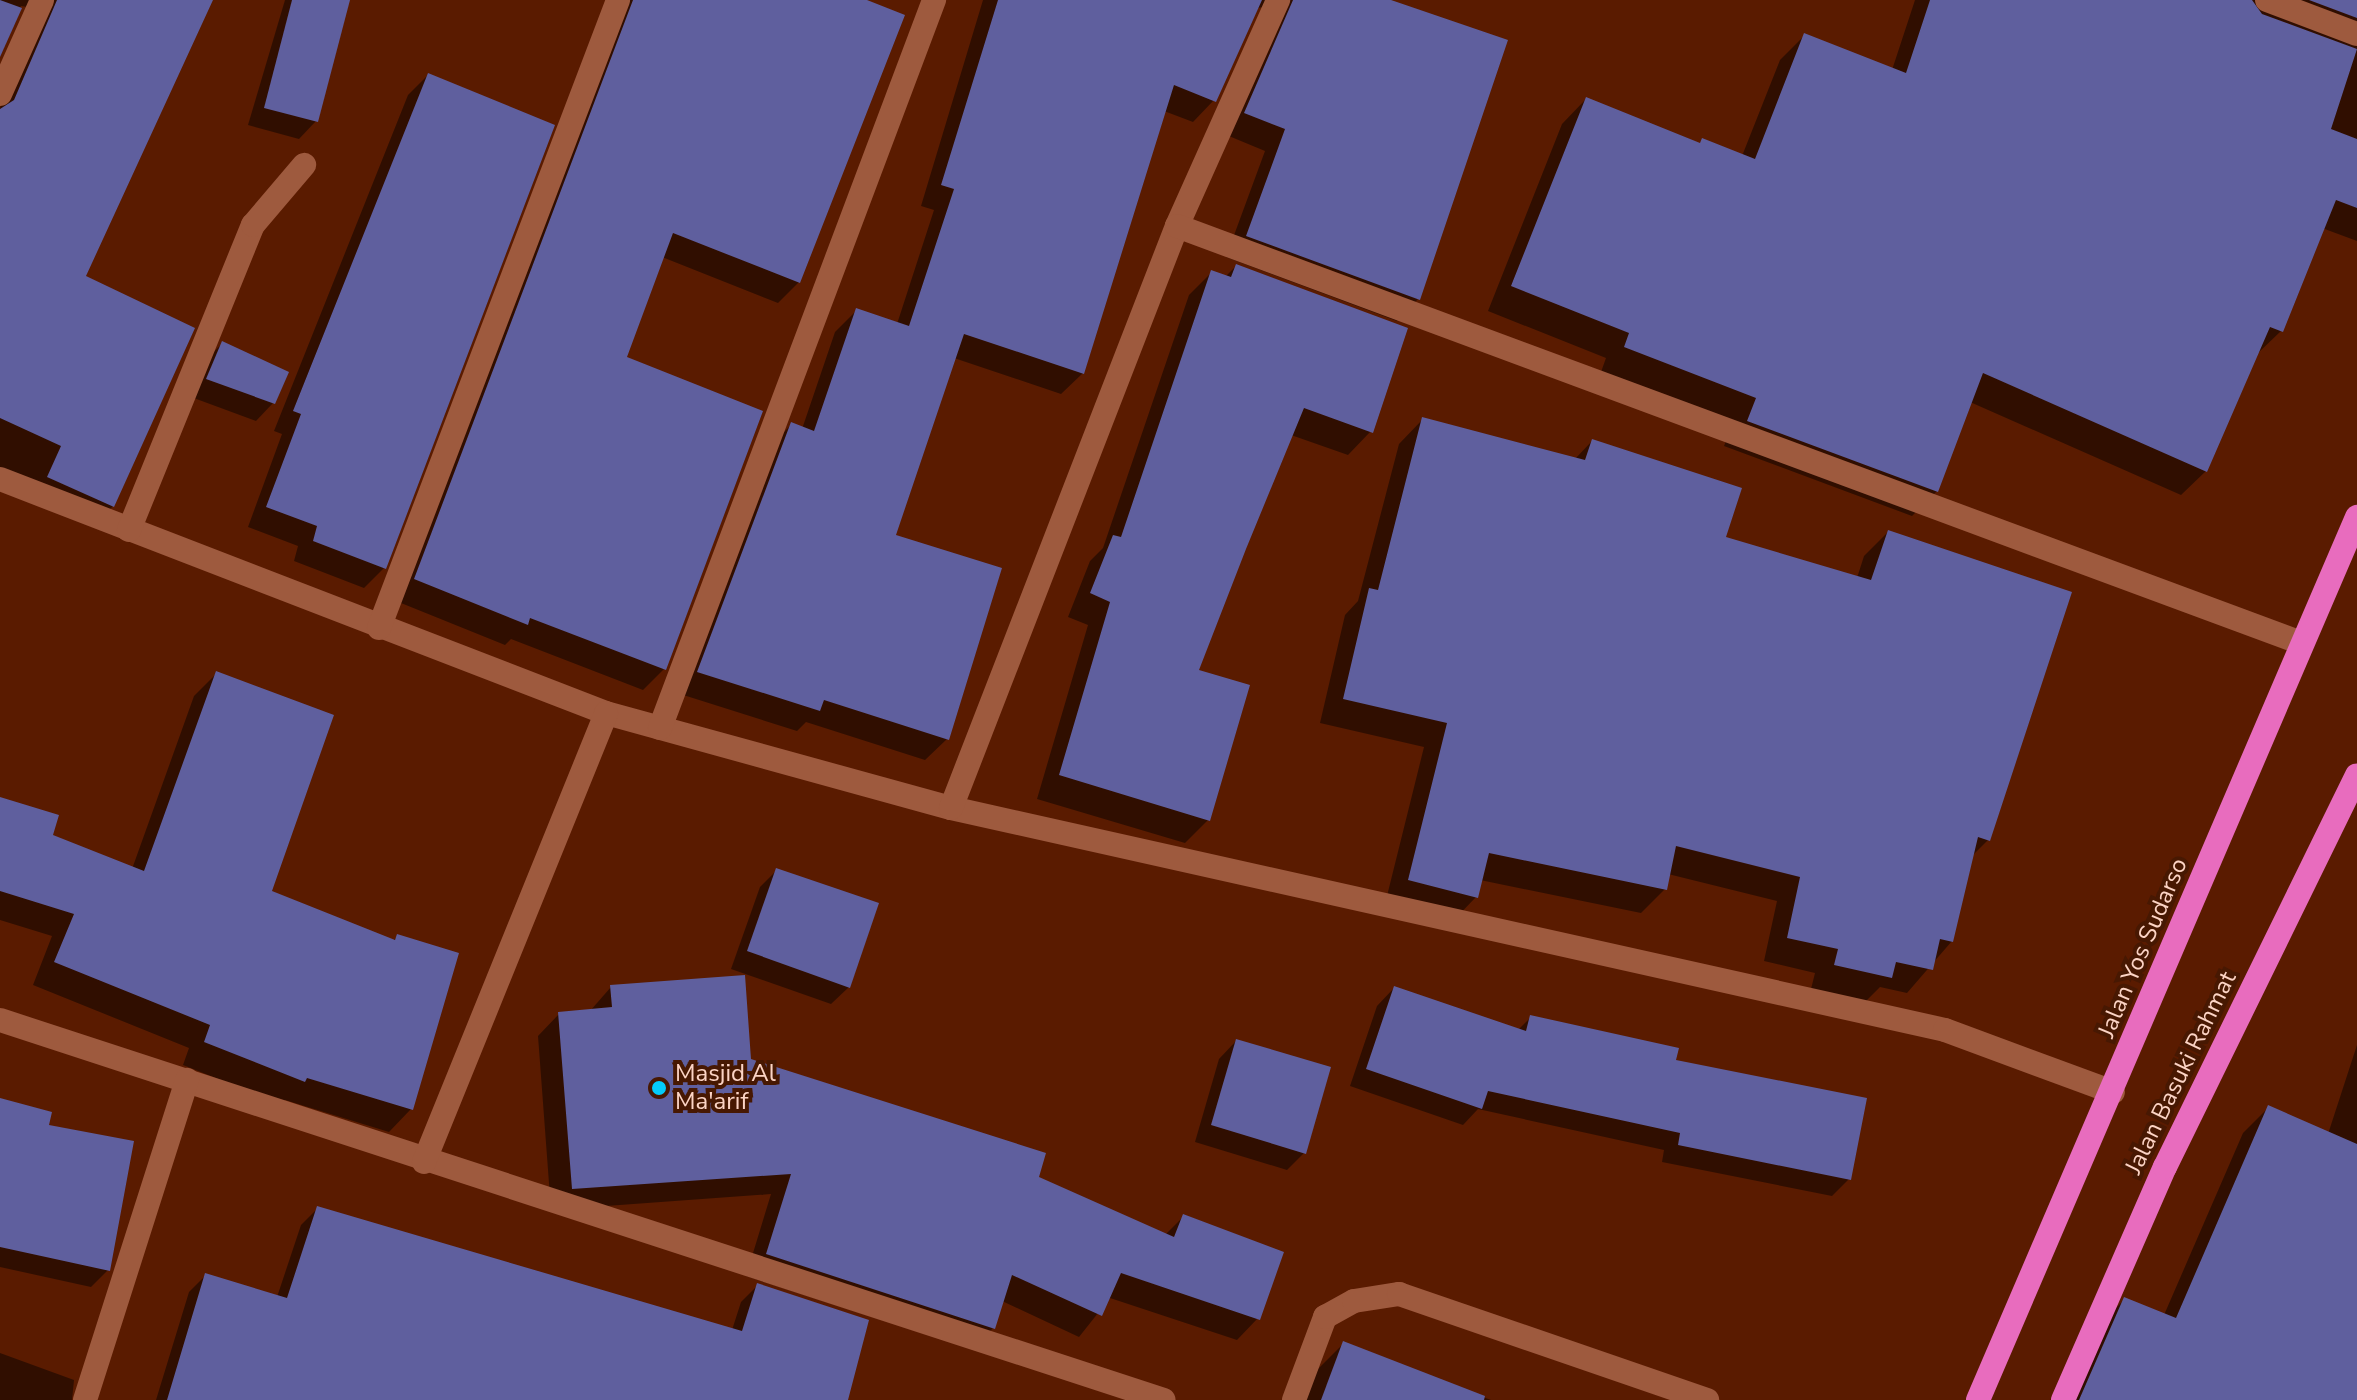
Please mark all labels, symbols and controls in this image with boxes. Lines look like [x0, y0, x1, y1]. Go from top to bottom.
street label: Jalan Yos Sudarso [2092, 854, 2194, 1042]
street label: Jalan Basuki Rahmat [2119, 967, 2243, 1179]
place label: Masjid Al Ma'arif [675, 1060, 776, 1116]
marker: Masjid Al Ma'arif [650, 1079, 668, 1097]

